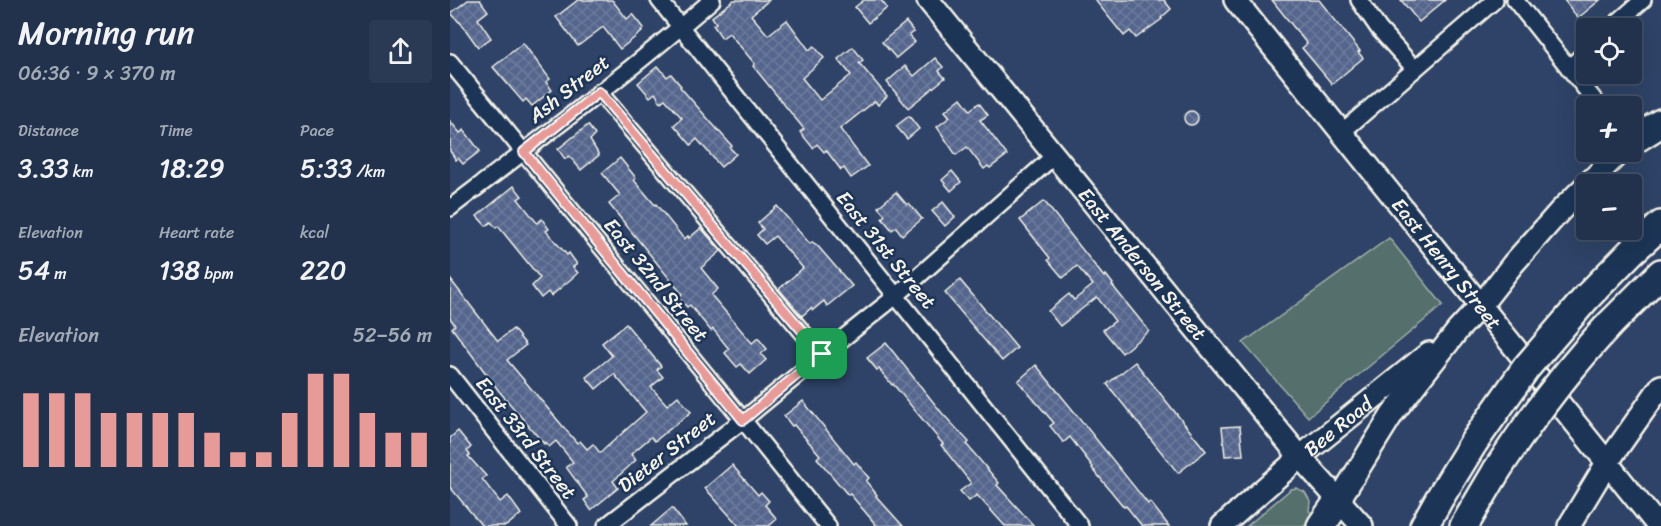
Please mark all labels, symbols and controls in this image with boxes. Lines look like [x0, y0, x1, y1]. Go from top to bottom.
text: Morning run [18, 4, 194, 62]
map controls [1576, 18, 1642, 240]
button: locate [1576, 18, 1642, 84]
button: share [369, 20, 432, 83]
street label: Ash Street [520, 45, 618, 133]
text: 06:36 · 9 × 370 m [18, 56, 176, 91]
button: + [1576, 96, 1642, 162]
text: Distance [18, 116, 79, 145]
text: Time [159, 116, 193, 145]
text: Pace [300, 116, 334, 145]
text: 3.33 [18, 145, 69, 191]
text: 18:29 [159, 145, 225, 191]
text: 5:33 [300, 145, 352, 191]
text: km [69, 157, 94, 186]
text: /km [352, 157, 385, 186]
button: − [1576, 174, 1642, 240]
street label: East Anderson Street [1069, 179, 1216, 349]
street label: East 31st Street [827, 183, 945, 317]
street label: East Henry Street [1383, 189, 1511, 338]
street label: East 32nd Street [595, 210, 718, 350]
text: Elevation [18, 218, 83, 247]
text: Heart rate [159, 218, 234, 247]
text: kcal [300, 218, 329, 247]
text: 54 [18, 247, 50, 293]
text: 138 [159, 247, 200, 293]
text: 220 [300, 247, 346, 293]
text: m [50, 259, 67, 288]
text: bpm [200, 259, 234, 288]
text: Elevation [18, 318, 99, 353]
text: 52–56 m [353, 318, 432, 353]
pin [796, 328, 847, 379]
icon: arrive [805, 337, 838, 370]
street label: East 33rd Street [466, 369, 586, 508]
street label: Bee Road [1296, 386, 1382, 465]
street label: Dieter Street [610, 402, 724, 502]

